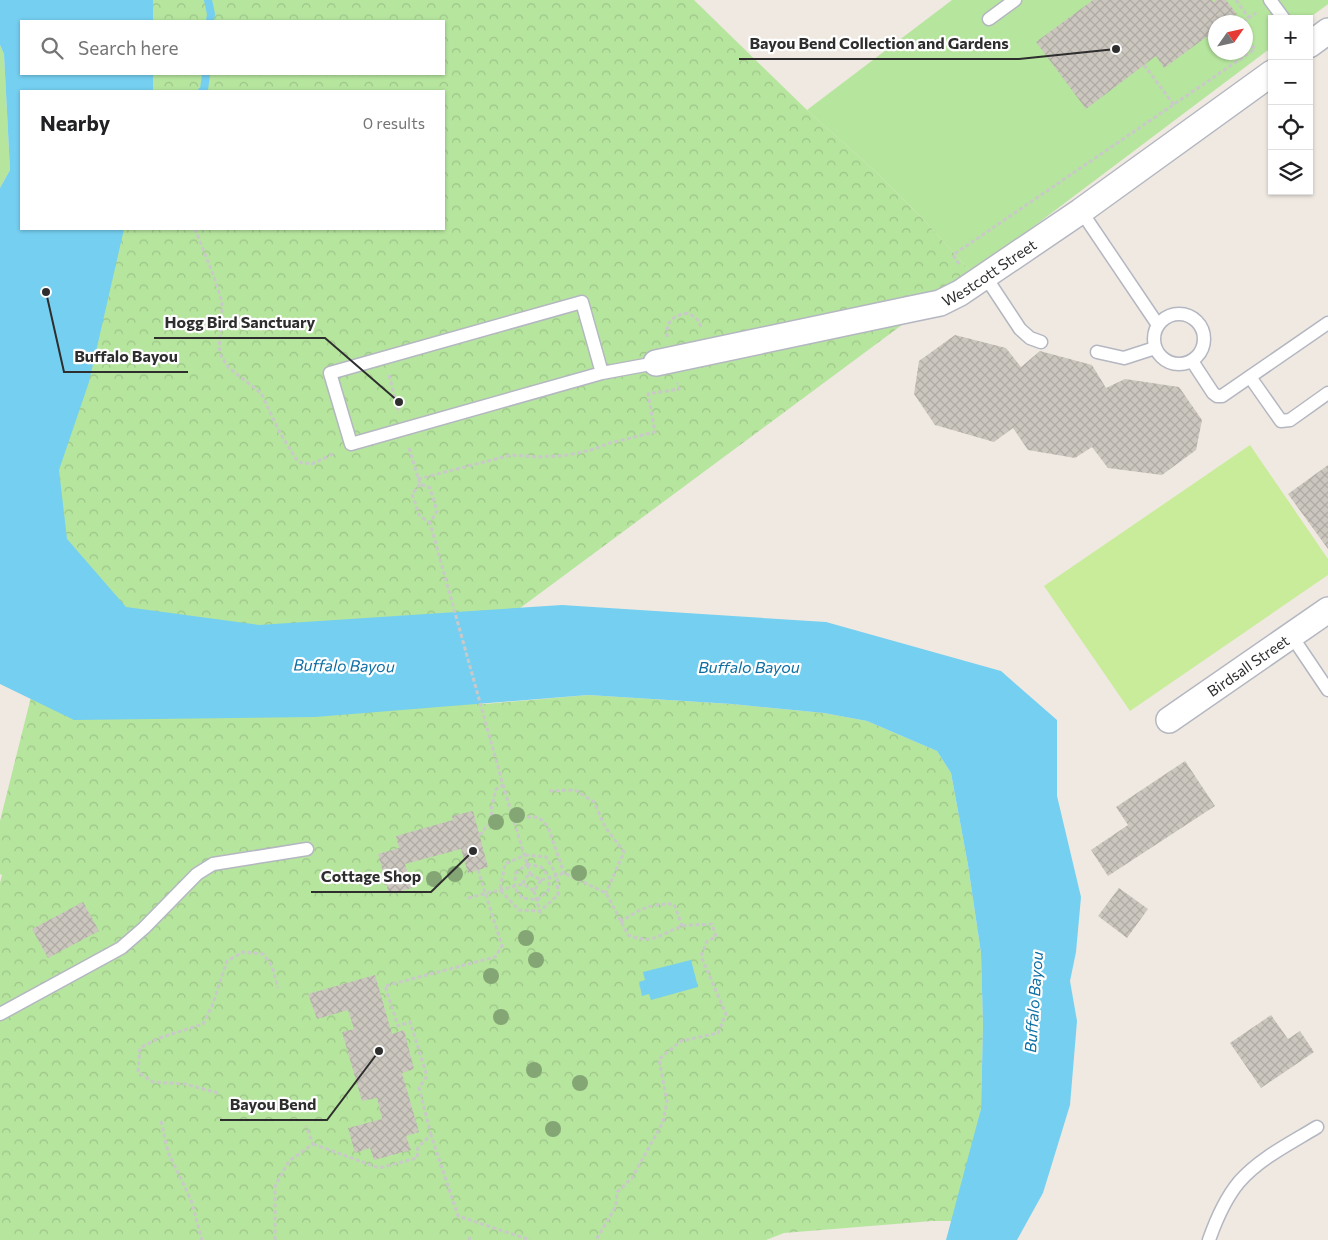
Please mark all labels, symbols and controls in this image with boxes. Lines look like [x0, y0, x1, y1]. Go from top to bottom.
north arrow [1208, 15, 1253, 60]
map controls [1268, 15, 1313, 195]
button: + [1268, 15, 1313, 60]
search box [20, 20, 445, 75]
callout: Bayou Bend Collection and Gardens [739, 28, 1019, 59]
text: Bayou Bend Collection and Gardens [749, 33, 1009, 52]
icon: search [38, 34, 66, 62]
text: Search here [78, 36, 178, 59]
button: − [1268, 60, 1313, 105]
button: locate [1268, 105, 1313, 150]
text: Nearby [40, 110, 110, 135]
text: 0 results [363, 113, 425, 132]
button: layers [1268, 150, 1313, 195]
street label: Westcott Street [939, 235, 1039, 310]
callout: Hogg Bird Sanctuary [154, 307, 325, 338]
text: Hogg Bird Sanctuary [165, 312, 316, 331]
callout: Buffalo Bayou [64, 341, 188, 372]
text: Buffalo Bayou [74, 346, 178, 365]
street label: Birdsall Street [1204, 631, 1292, 700]
water label: Buffalo Bayou [293, 655, 395, 675]
water label: Buffalo Bayou [698, 657, 800, 676]
callout: Cottage Shop [311, 861, 431, 892]
text: Cottage Shop [321, 866, 421, 885]
water label: Buffalo Bayou [1020, 951, 1046, 1053]
callout: Bayou Bend [220, 1089, 327, 1120]
text: Bayou Bend [230, 1094, 316, 1113]

